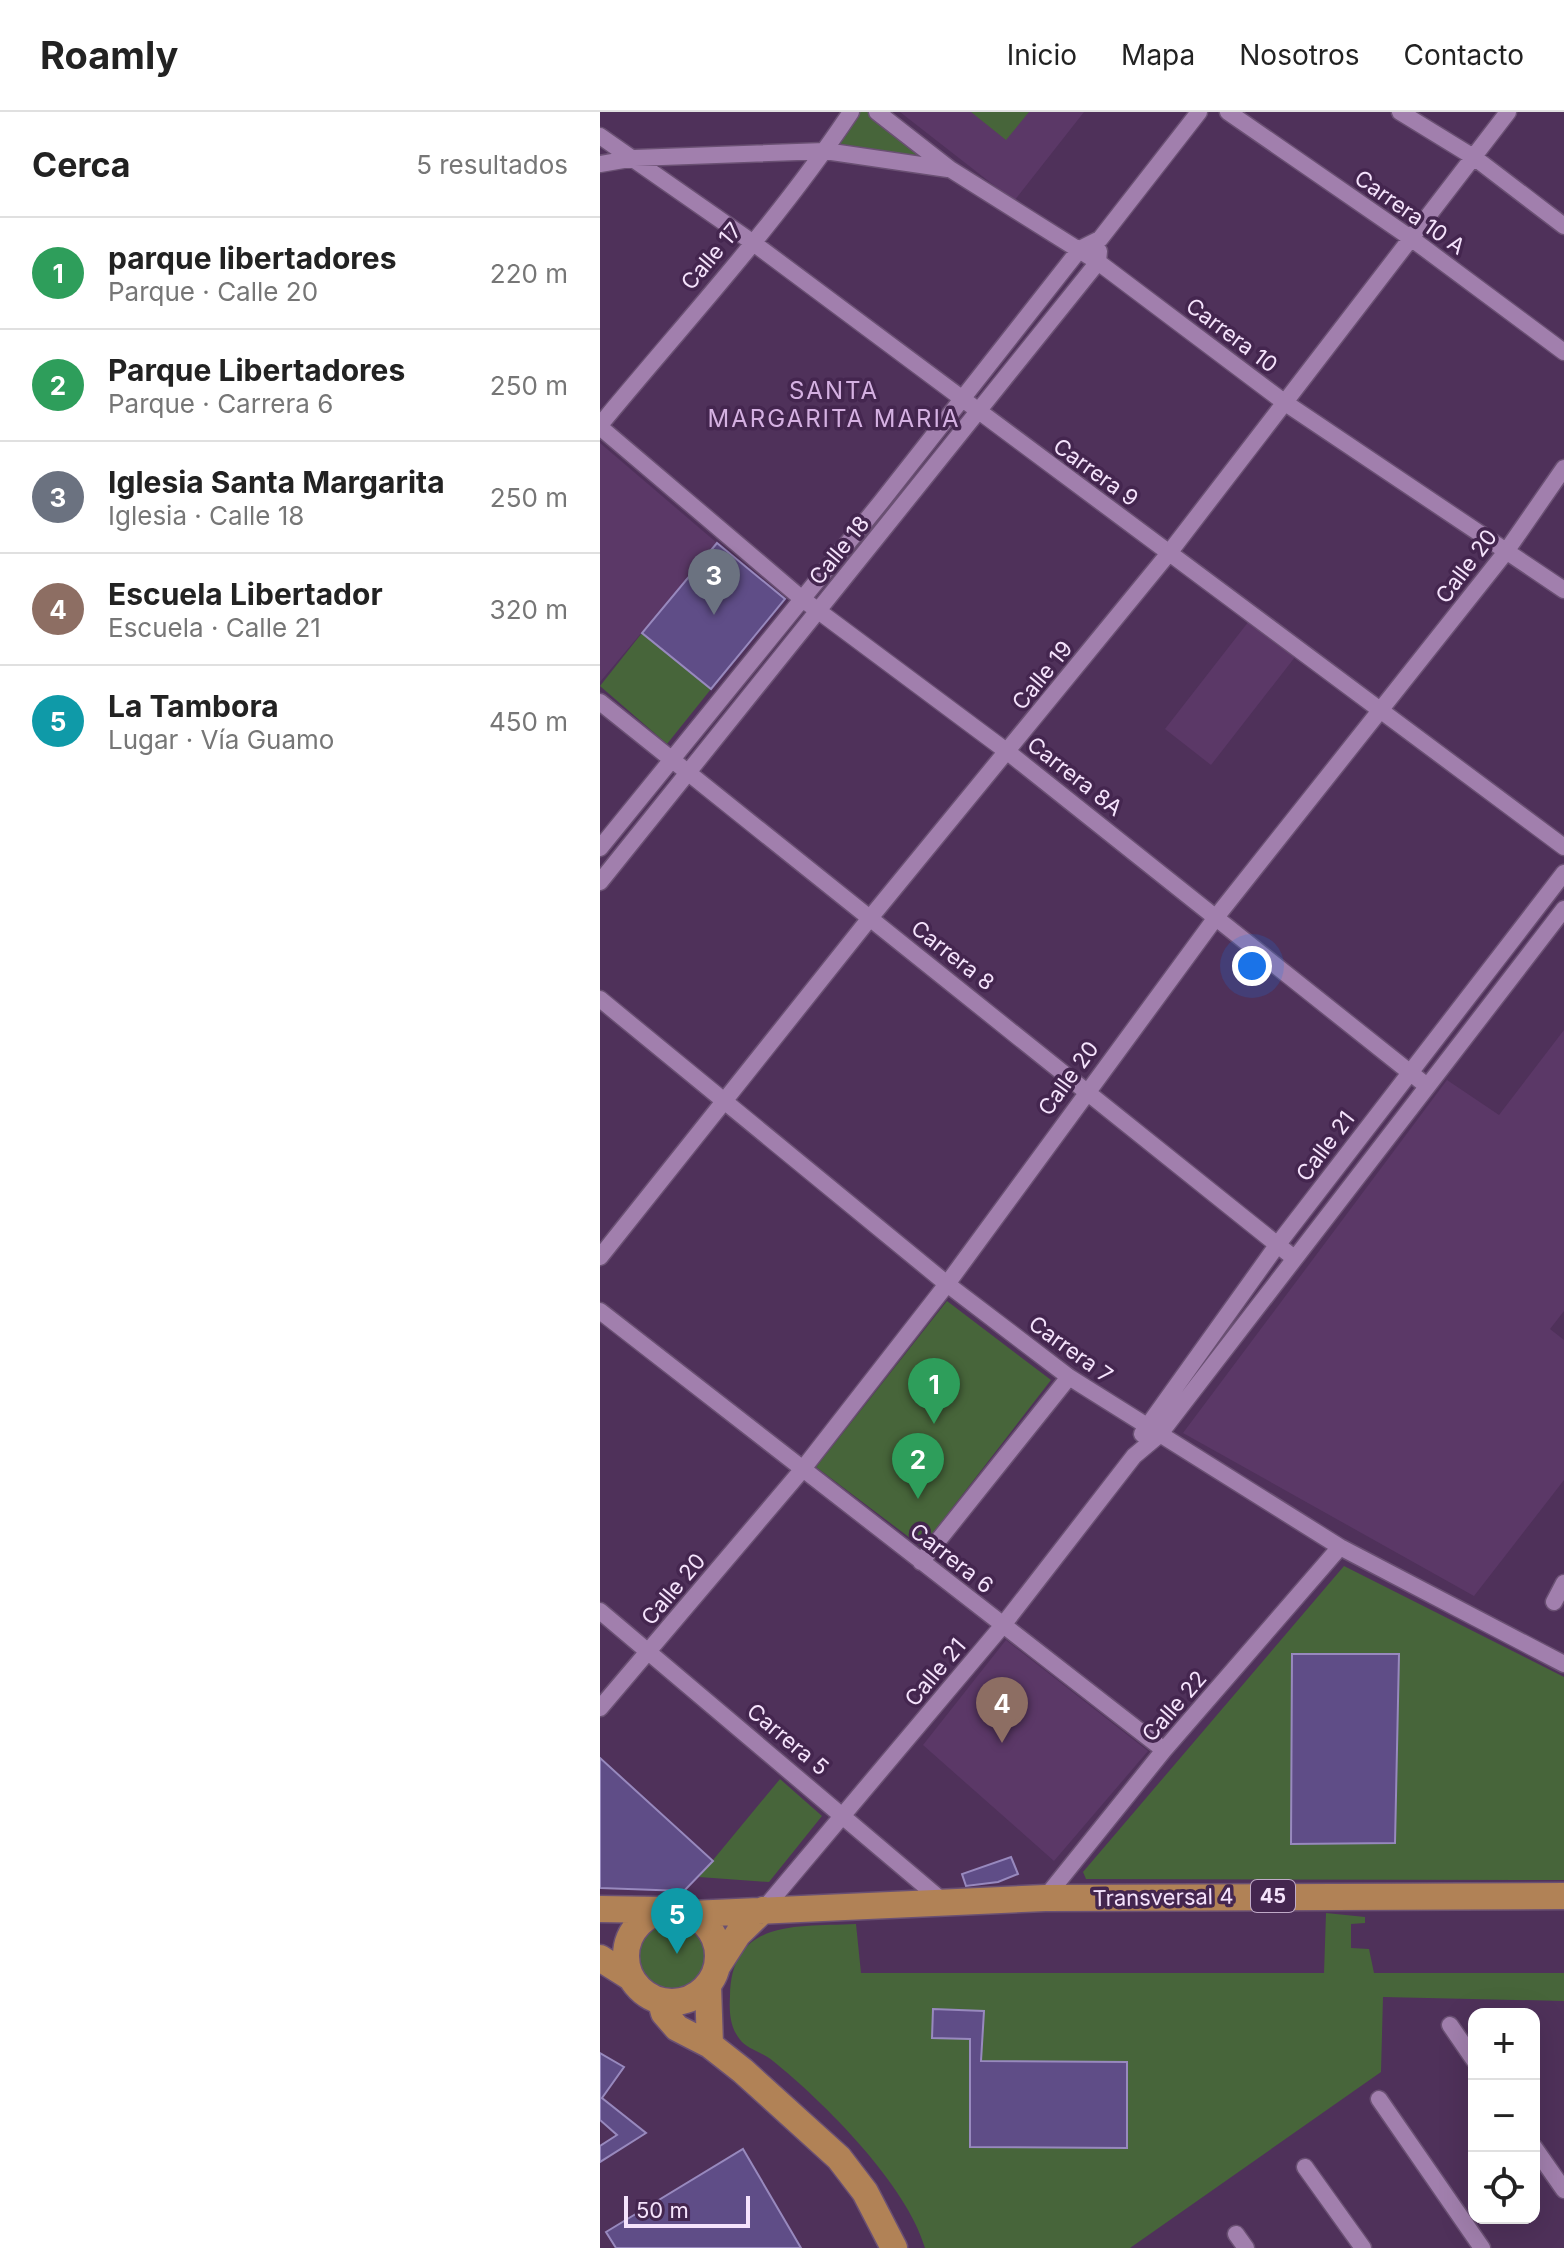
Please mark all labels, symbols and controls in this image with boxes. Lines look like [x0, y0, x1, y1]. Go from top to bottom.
text: Roamly [40, 32, 178, 78]
text: Inicio [1007, 38, 1077, 72]
text: Mapa [1121, 38, 1195, 72]
text: Nosotros [1239, 38, 1360, 72]
text: Contacto [1404, 38, 1524, 72]
text: Cerca [32, 144, 131, 185]
text: 5 resultados [416, 149, 568, 180]
street label: Carrera 10 A [1350, 164, 1470, 260]
street label: Calle 17 [675, 217, 747, 295]
text: parque libertadores [108, 240, 397, 276]
text: 1 [52, 258, 64, 289]
text: 220 m [490, 258, 568, 289]
text: Parque · Calle 20 [108, 276, 318, 307]
street label: Carrera 10 [1181, 292, 1283, 378]
text: Parque Libertadores [108, 352, 405, 388]
text: 2 [50, 370, 66, 401]
text: 250 m [490, 370, 568, 401]
district label: SANTA MARGARITA MARIA [708, 376, 960, 433]
text: Parque · Carrera 6 [108, 388, 333, 419]
street label: Carrera 9 [1049, 433, 1143, 511]
text: Iglesia Santa Margarita [108, 464, 445, 500]
text: 3 [50, 482, 66, 513]
text: 250 m [490, 482, 568, 513]
text: Iglesia · Calle 18 [108, 500, 304, 531]
street label: Calle 18 [804, 510, 874, 590]
street label: Calle 20 [1430, 524, 1502, 608]
pin: 3 [688, 549, 740, 615]
text: Escuela Libertador [108, 576, 383, 612]
text: 4 [49, 594, 67, 625]
text: 320 m [490, 594, 568, 625]
text: Escuela · Calle 21 [108, 612, 321, 643]
street label: Calle 19 [1007, 635, 1077, 715]
text: La Tambora [108, 688, 279, 724]
text: 5 [50, 706, 66, 737]
text: 450 m [489, 706, 568, 737]
text: Lugar · Vía Guamo [108, 724, 334, 755]
street label: Carrera 8A [1022, 731, 1128, 821]
street label: Carrera 8 [906, 915, 1000, 995]
your location [1232, 946, 1272, 986]
street label: Calle 20 [1032, 1036, 1104, 1120]
street label: Calle 21 [1290, 1106, 1360, 1186]
street label: Carrera 7 [1024, 1310, 1118, 1388]
pin: 1 [908, 1358, 960, 1424]
pin: 2 [892, 1433, 944, 1499]
street label: Carrera 6 [905, 1518, 999, 1598]
street label: Calle 20 [636, 1548, 710, 1630]
street label: Calle 21 [899, 1633, 971, 1711]
street label: Calle 22 [1136, 1665, 1212, 1747]
pin: 4 [976, 1677, 1028, 1743]
street label: Carrera 5 [742, 1698, 834, 1780]
road number: 45 [1251, 1880, 1295, 1912]
street label: Transversal 4 [1092, 1883, 1234, 1911]
pin: 5 [651, 1888, 703, 1954]
map controls [1468, 2008, 1540, 2224]
button: + [1468, 2008, 1540, 2080]
button: − [1468, 2080, 1540, 2152]
button: locate [1468, 2152, 1540, 2224]
scale bar [624, 2192, 750, 2228]
text: 50 m [636, 2197, 689, 2223]

